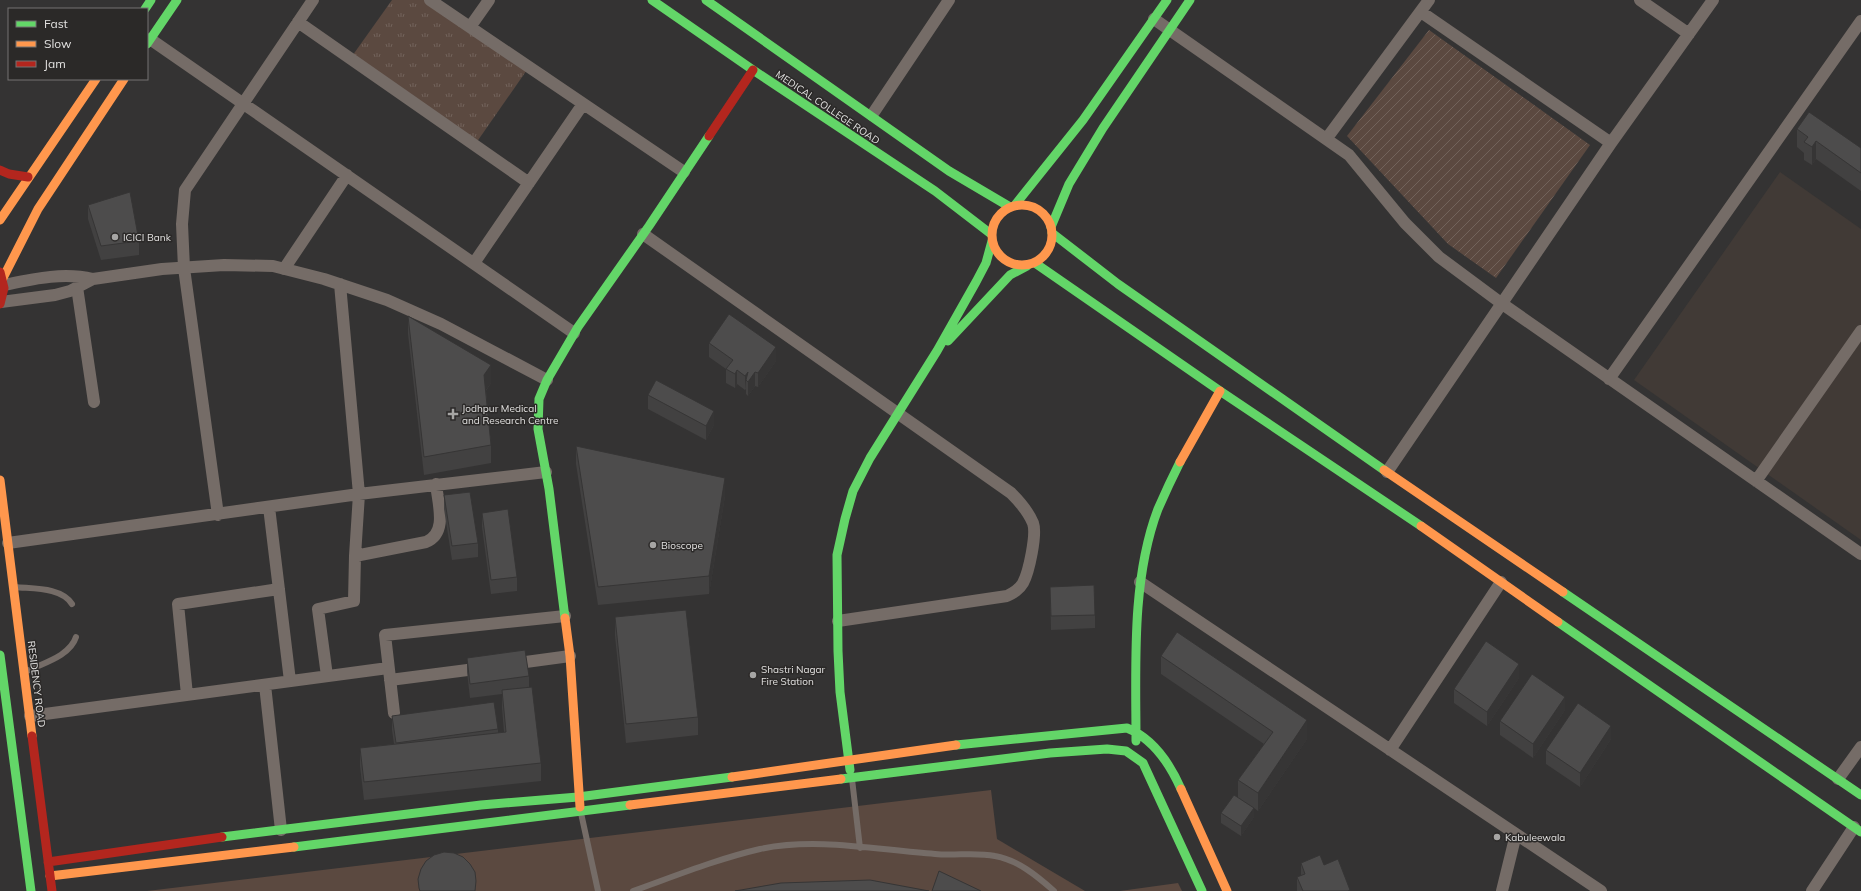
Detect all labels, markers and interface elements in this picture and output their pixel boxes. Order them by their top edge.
legend [8,8,148,80]
text: Fast [44,16,68,31]
text: Slow [44,36,72,51]
text: Jam [44,56,66,71]
street label: MEDICAL COLLEGE ROAD [773,68,882,147]
place label: ICICI Bank [123,231,172,244]
marker: ICICI Bank [110,232,120,242]
place label: Jodhpur Medical and Research Centre [462,402,558,427]
marker: Jodhpur Medical and Research Centre [447,408,459,420]
place label: Bioscope [661,539,703,552]
marker: Bioscope [648,540,658,550]
street label: RESIDENCY ROAD [25,640,48,728]
place label: Shastri Nagar Fire Station [761,663,826,688]
marker: Shastri Nagar Fire Station [748,670,758,680]
place label: Kabuleewala [1505,831,1565,844]
marker: Kabuleewala [1492,832,1502,842]

